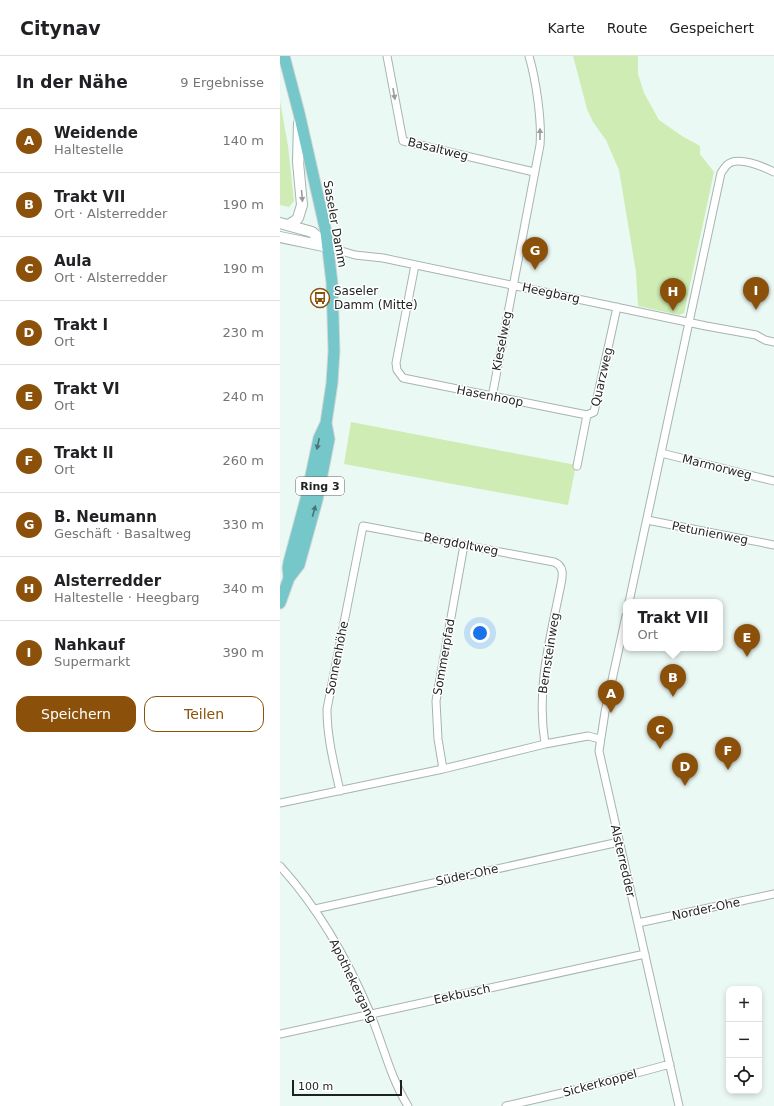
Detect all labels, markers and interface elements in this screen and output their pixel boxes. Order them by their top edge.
text: Citynav [20,17,101,39]
text: Karte [547,20,585,36]
text: Route [607,20,647,36]
text: Gespeichert [669,20,754,36]
text: In der Nähe [16,72,128,92]
text: 9 Ergebnisse [180,75,264,90]
one-way arrow [391,88,397,101]
text: Weidende [54,124,138,142]
one-way arrow [537,127,543,140]
text: A [24,133,34,148]
text: 140 m [222,133,264,148]
street label: Basaltweg [406,135,470,163]
text: Haltestelle [54,142,124,157]
street label: Saseler Damm [320,179,350,269]
text: Trakt VII [54,188,125,206]
one-way arrow [298,190,305,202]
text: B [24,197,34,212]
text: 190 m [222,197,264,212]
text: Ort · Alsterredder [54,206,167,221]
pin: G [522,237,548,270]
text: Aula [54,252,92,270]
text: C [24,261,34,276]
text: 190 m [222,261,264,276]
text: Ort · Alsterredder [54,270,167,285]
pin: I [743,277,769,310]
pin: H [660,278,686,311]
street label: Heegbarg [521,280,581,306]
place label: Saseler Damm (Mitte) [334,284,418,312]
bus stop icon: Saseler Damm (Mitte) [309,287,331,309]
street label: Kieselweg [489,310,515,372]
text: Trakt I [54,316,108,334]
text: D [24,325,34,340]
text: 230 m [222,325,264,340]
text: Ort [54,334,75,349]
street label: Quarzweg [588,346,616,408]
text: Trakt VI [54,380,120,398]
street label: Hasenhoop [456,383,524,409]
text: E [25,389,33,404]
text: 240 m [222,389,264,404]
text: Ort [54,398,75,413]
one-way arrow [314,438,320,450]
text: Trakt II [54,444,114,462]
street label: Marmorweg [681,452,753,482]
text: F [25,453,33,468]
text: 260 m [222,453,264,468]
text: Ort [54,462,75,477]
road number: Ring 3 [296,477,344,495]
one-way arrow [312,504,318,517]
text: B. Neumann [54,508,157,526]
text: G [24,517,34,532]
text: 330 m [222,517,264,532]
street label: Petunienweg [671,519,749,547]
text: Geschäft · Basaltweg [54,526,191,541]
street label: Bergdoltweg [422,530,500,558]
text: Alsterredder [54,572,161,590]
text: H [24,581,34,596]
text: 340 m [222,581,264,596]
text: Haltestelle · Heegbarg [54,590,200,605]
popup [623,599,723,651]
text: Trakt VII [637,609,709,627]
street label: Bernsteinweg [536,611,562,695]
street label: Sommerpfad [430,618,458,696]
street label: Sonnenhöhe [323,620,351,696]
your location [470,623,490,643]
pin: E [734,624,760,657]
text: Ort [637,627,658,642]
text: Nahkauf [54,636,125,654]
text: I [27,645,31,660]
text: 390 m [222,645,264,660]
text: Supermarkt [54,654,130,669]
pin: B [660,664,686,697]
pin: A [598,680,624,713]
button: Speichern [16,696,136,732]
button: Teilen [144,696,264,732]
pin: C [647,716,673,749]
pin: F [715,737,741,770]
pin: D [672,753,698,786]
street label: Alsterredder [608,823,638,899]
street label: Süder-Ohe [434,862,500,888]
street label: Norder-Ohe [671,895,741,923]
street label: Apothekergang [327,937,379,1025]
street label: Eekbusch [432,981,492,1007]
map controls [726,986,762,1094]
button: + [726,986,762,1022]
button: − [726,1022,762,1058]
button: locate [726,1058,762,1094]
street label: Sickerkoppel [561,1066,639,1100]
scale bar [292,1078,402,1097]
text: 100 m [298,1080,333,1093]

